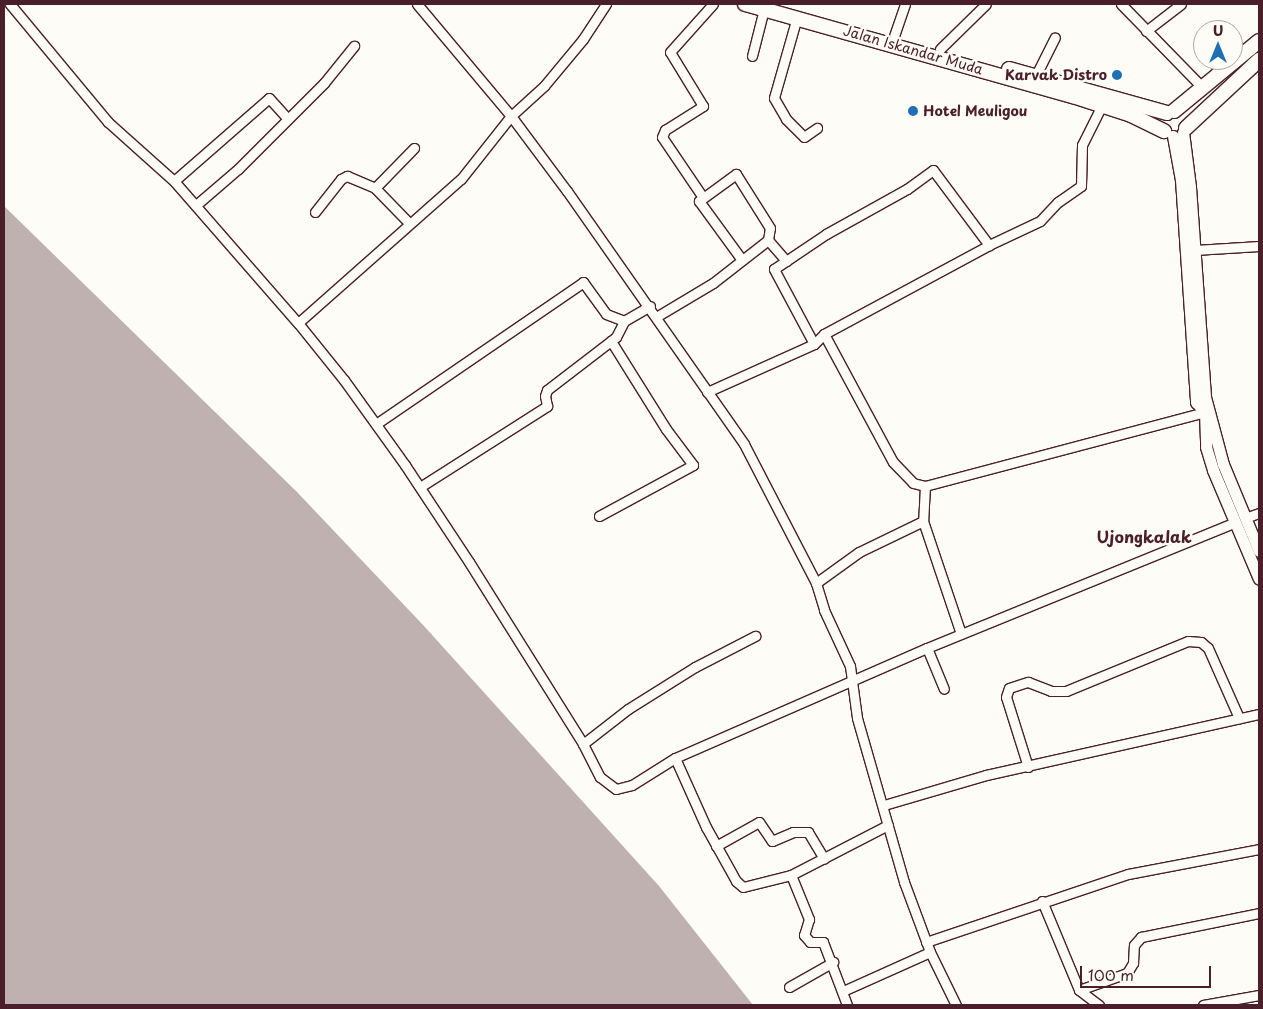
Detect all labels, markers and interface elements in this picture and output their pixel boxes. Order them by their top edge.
north arrow [1193,20,1243,70]
text: U [1213,20,1223,41]
street label: Jalan Iskandar Muda [841,22,985,78]
place label: Karvak Distro [1005,67,1107,83]
marker: Karvak Distro [1111,69,1123,81]
place label: Hotel Meuligou [923,103,1028,119]
marker: Hotel Meuligou [907,105,919,117]
district label: Ujongkalak [1096,526,1192,546]
scale bar [1083,956,1214,988]
text: 100 m [1088,963,1134,986]

